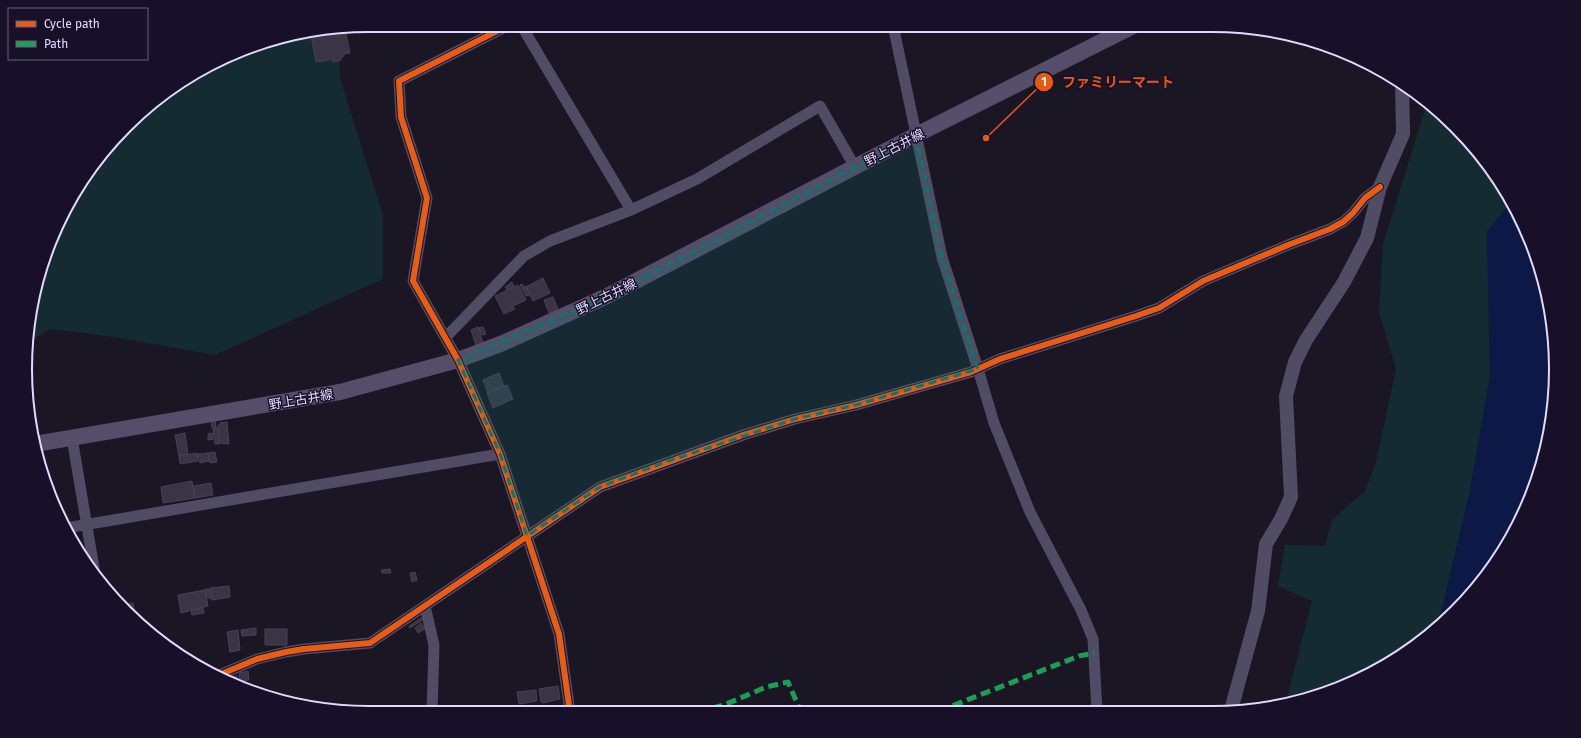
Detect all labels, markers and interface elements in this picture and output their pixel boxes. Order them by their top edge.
legend [8,8,148,60]
text: Cycle path [44,17,100,31]
text: Path [44,37,68,51]
callout: ファミリーマート [1034,69,1182,95]
text: ファミリーマート [1062,74,1174,91]
text: 1 [1041,75,1047,89]
street label: 野上古井線 [862,126,927,169]
street label: 野上古井線 [574,275,639,317]
street label: 野上古井線 [268,386,334,413]

